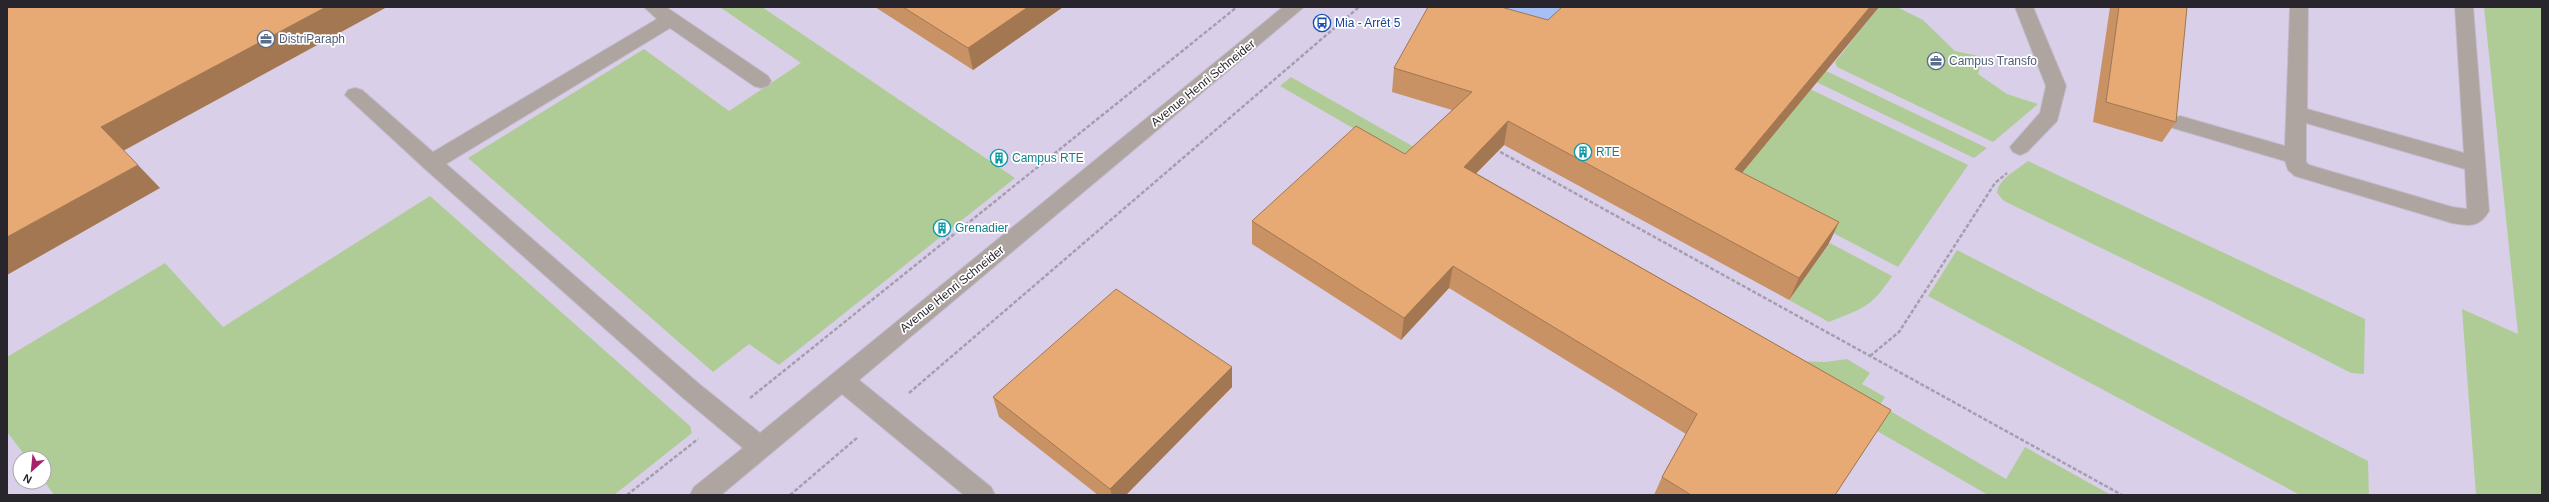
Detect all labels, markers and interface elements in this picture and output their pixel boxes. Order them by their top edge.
bus stop icon: Mia - Arrêt 5 [1312,13,1332,33]
place label: Mia - Arrêt 5 [1335,16,1401,30]
office icon: DistriParaph [256,29,276,49]
place label: DistriParaph [279,32,345,46]
street label: Avenue Henri Schneider [1148,37,1258,129]
office icon: Campus Transfo [1926,51,1946,71]
place label: Campus Transfo [1949,54,2037,68]
building icon: RTE [1573,142,1593,162]
place label: RTE [1596,145,1620,159]
building icon: Campus RTE [989,148,1009,168]
place label: Campus RTE [1012,151,1084,165]
building icon: Grenadier [932,218,952,238]
place label: Grenadier [955,221,1008,235]
street label: Avenue Henri Schneider [897,243,1007,335]
north arrow [12,450,52,490]
text: N [21,472,34,486]

